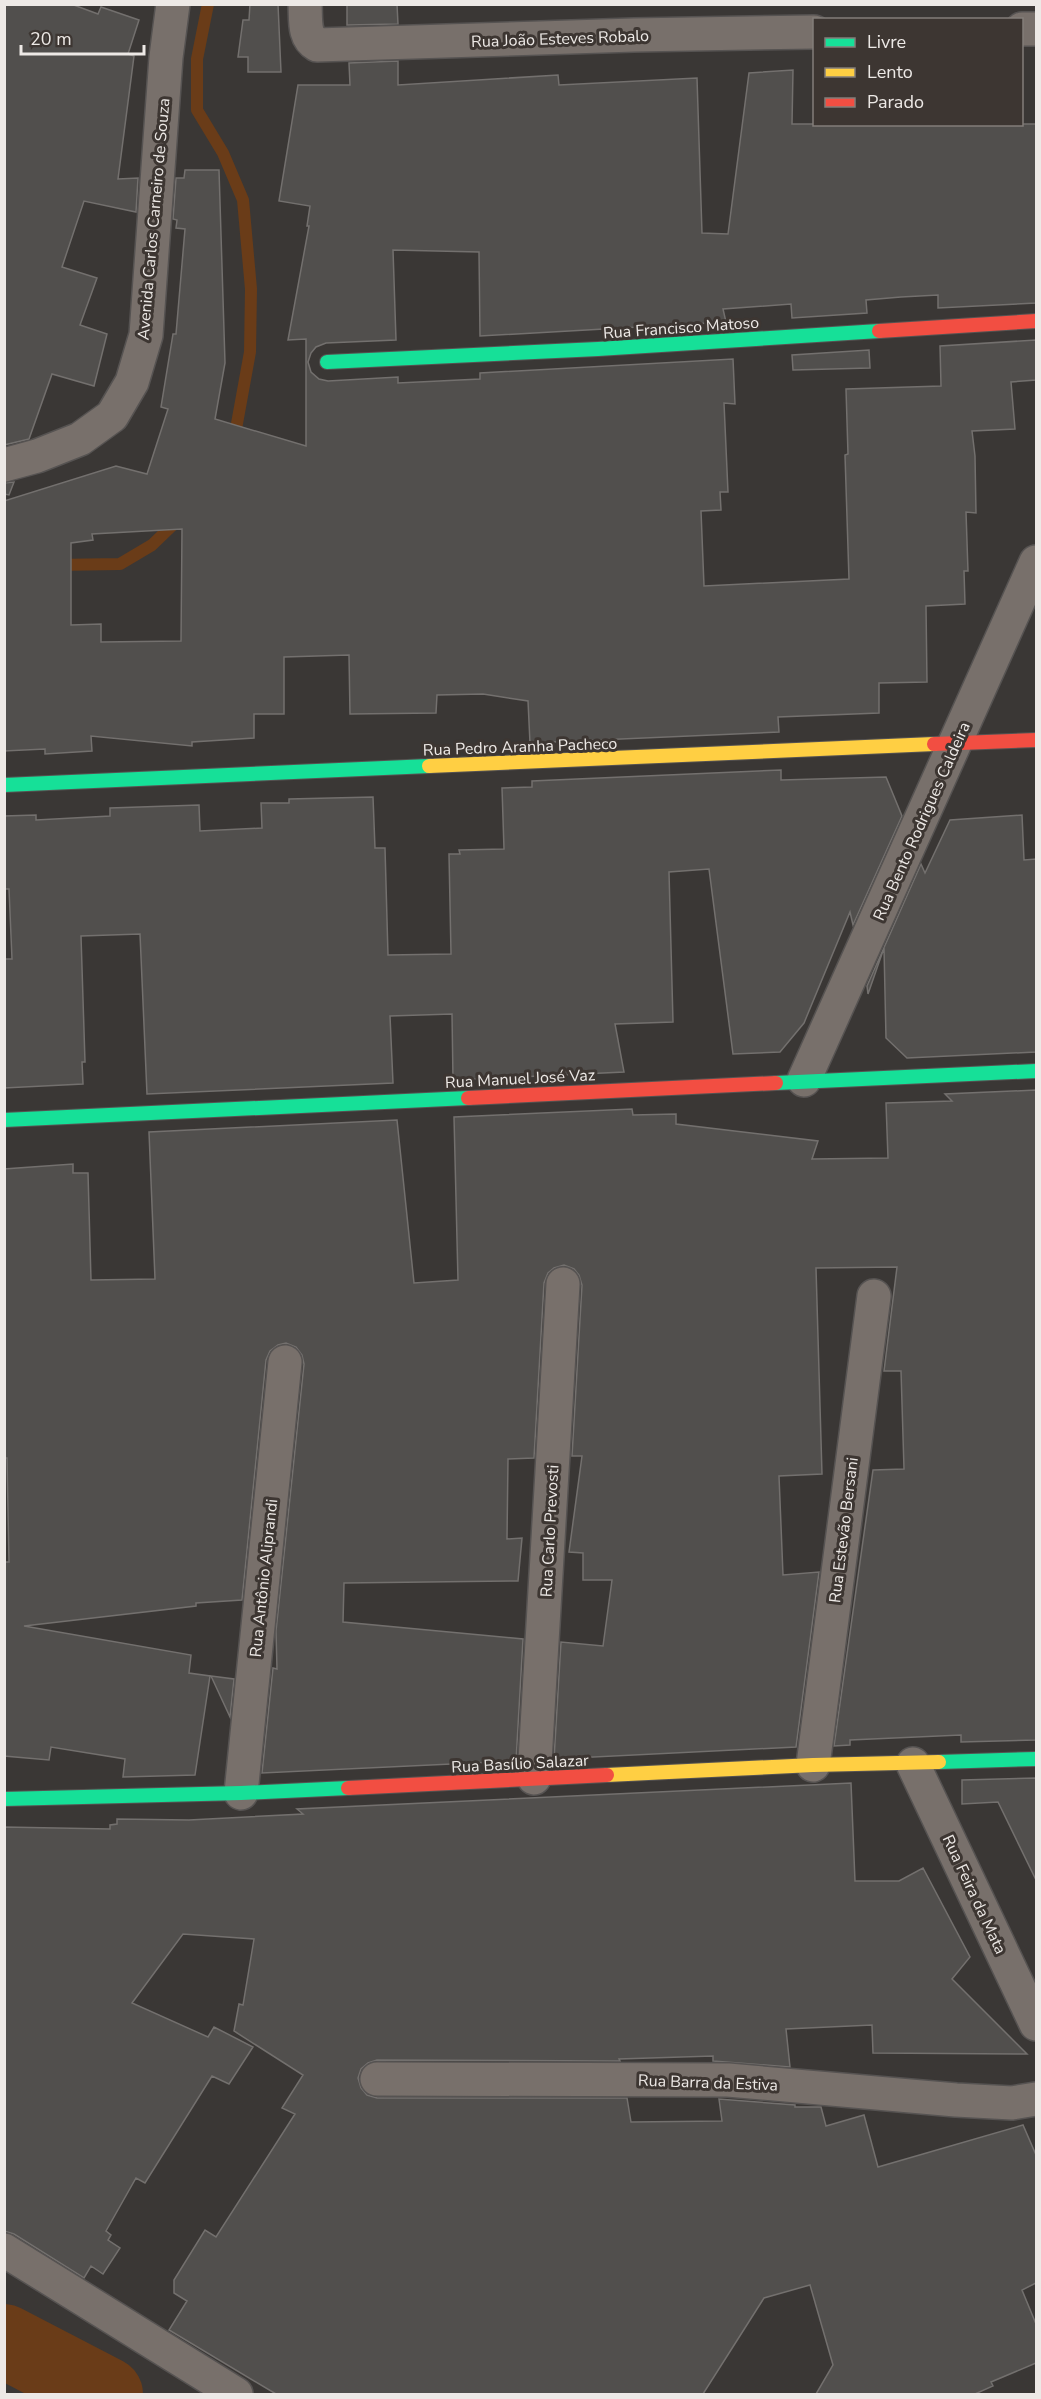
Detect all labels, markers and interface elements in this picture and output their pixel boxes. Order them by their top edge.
scale bar [21,18,144,56]
legend [813,18,1023,126]
street label: Rua João Esteves Robalo [471,25,649,53]
text: 20 m [30,27,72,51]
text: Livre [867,30,906,54]
text: Lento [867,60,913,84]
text: Parado [867,90,924,114]
street label: Avenida Carlos Carneiro de Souza [132,97,176,341]
street label: Rua Francisco Matoso [602,312,760,344]
street label: Rua Bento Rodrigues Caldeira [868,719,976,924]
street label: Rua Pedro Aranha Pacheco [422,733,618,761]
street label: Rua Manuel José Vaz [444,1064,596,1094]
street label: Rua Estevão Bersani [824,1456,864,1604]
street label: Rua Carlo Prevosti [536,1464,564,1598]
street label: Rua Antônio Aliprandi [245,1498,283,1658]
street label: Rua Basílio Salazar [451,1749,590,1779]
street label: Rua Feira da Mata [937,1831,1011,1958]
street label: Rua Barra da Estiva [638,2070,778,2096]

